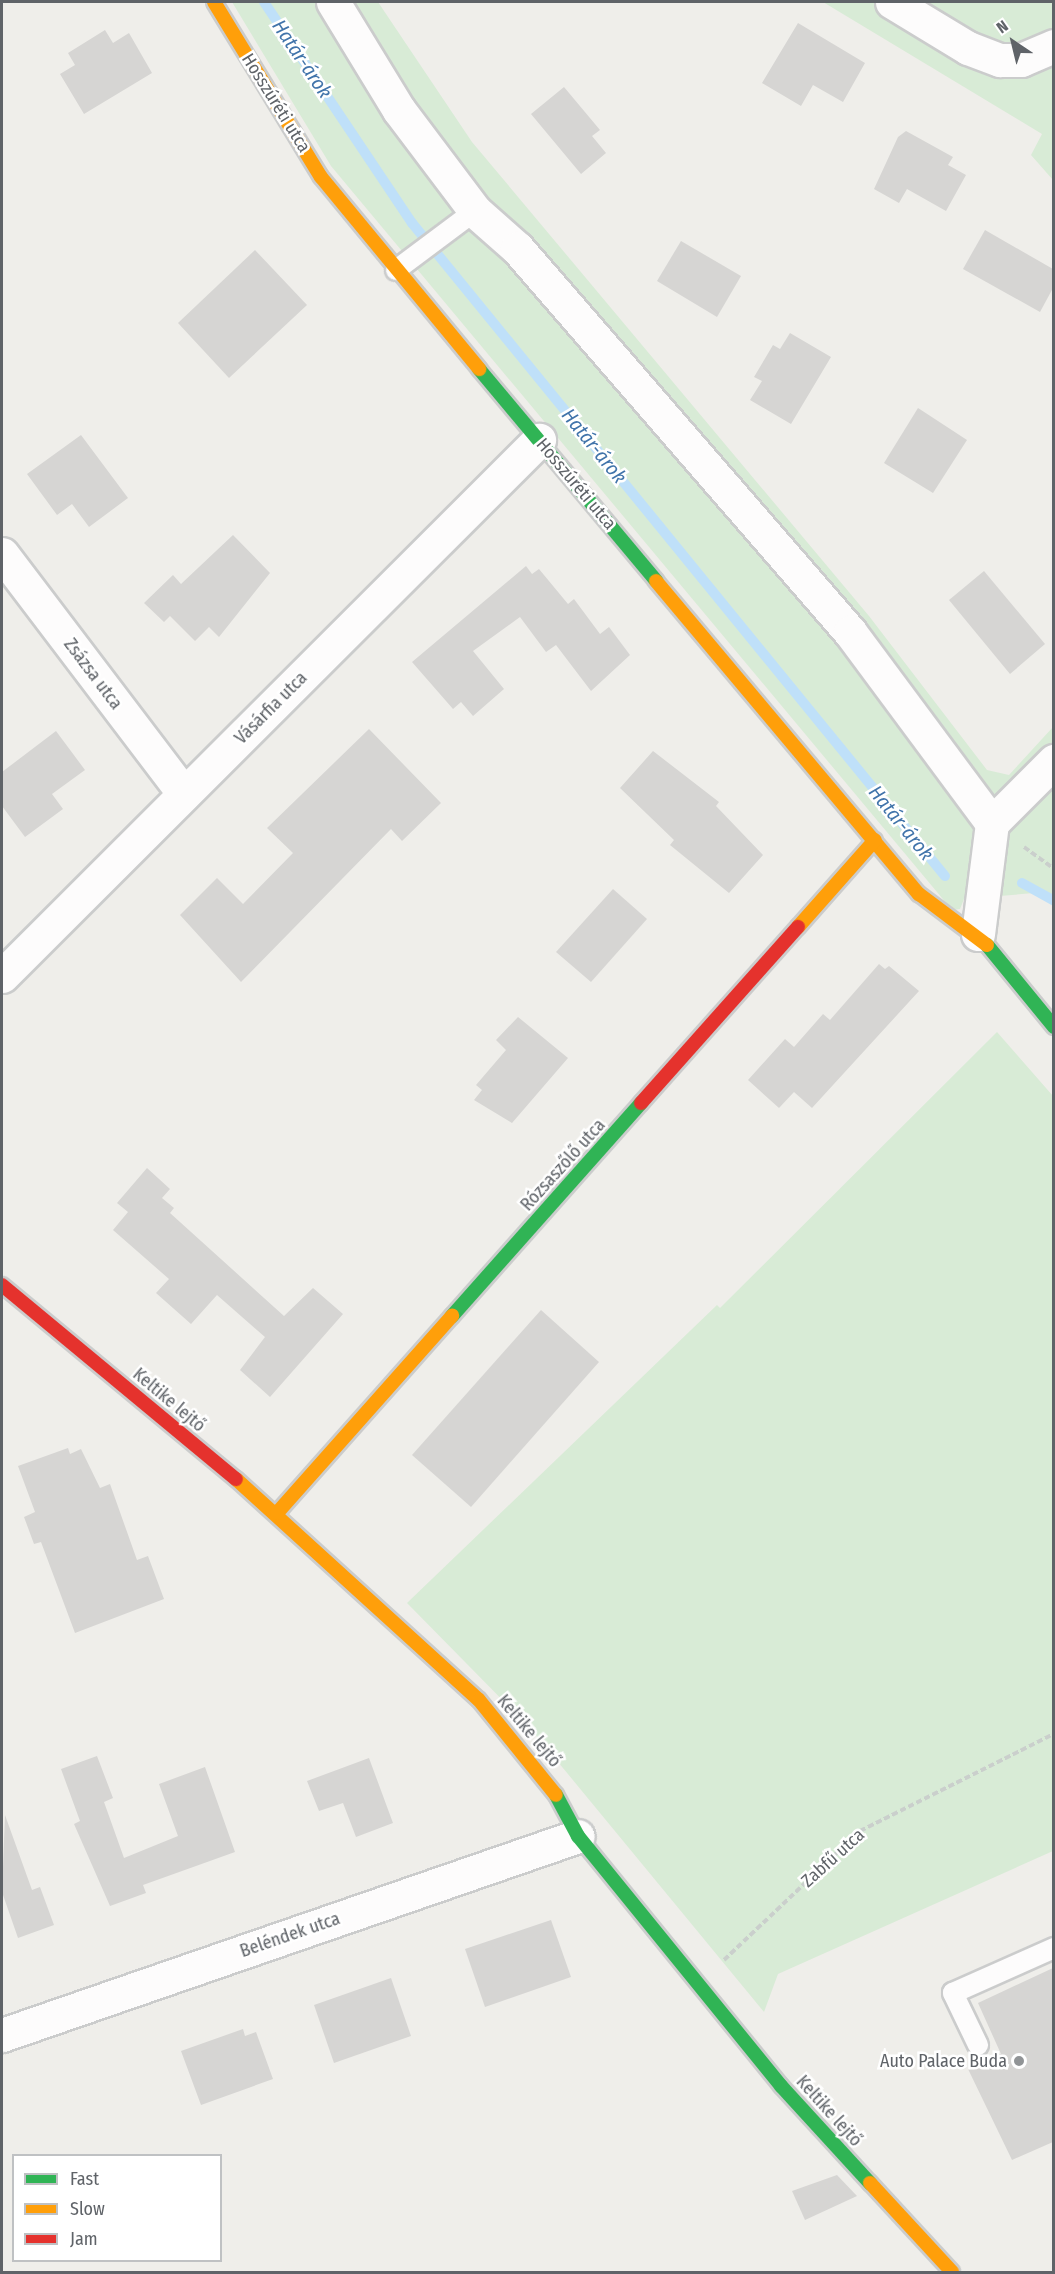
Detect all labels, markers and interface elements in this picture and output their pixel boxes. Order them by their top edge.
north arrow [983,12,1043,72]
water label: Határ-árok [267,15,337,103]
text: N [993,16,1012,37]
street label: Hosszúréti utca [237,50,315,156]
water label: Határ-árok [556,404,632,488]
street label: Hosszúréti utca [532,434,620,534]
street label: Zsázsa utca [59,634,127,714]
street label: Vásárfia utca [230,667,312,749]
water label: Határ-árok [863,781,939,865]
street label: Rózsaszőlő utca [516,1115,610,1215]
street label: Keltike lejtő [128,1363,210,1437]
street label: Keltike lejtő [492,1690,566,1772]
street label: Zabfű utca [797,1824,869,1892]
street label: Beléndek utca [237,1908,343,1962]
place label: Auto Palace Buda [880,2050,1007,2072]
marker: Auto Palace Buda [1012,2054,1026,2068]
street label: Keltike lejtő [792,2071,866,2151]
legend [12,2154,222,2262]
text: Fast [70,2168,99,2190]
text: Slow [70,2198,105,2220]
text: Jam [70,2228,98,2250]

